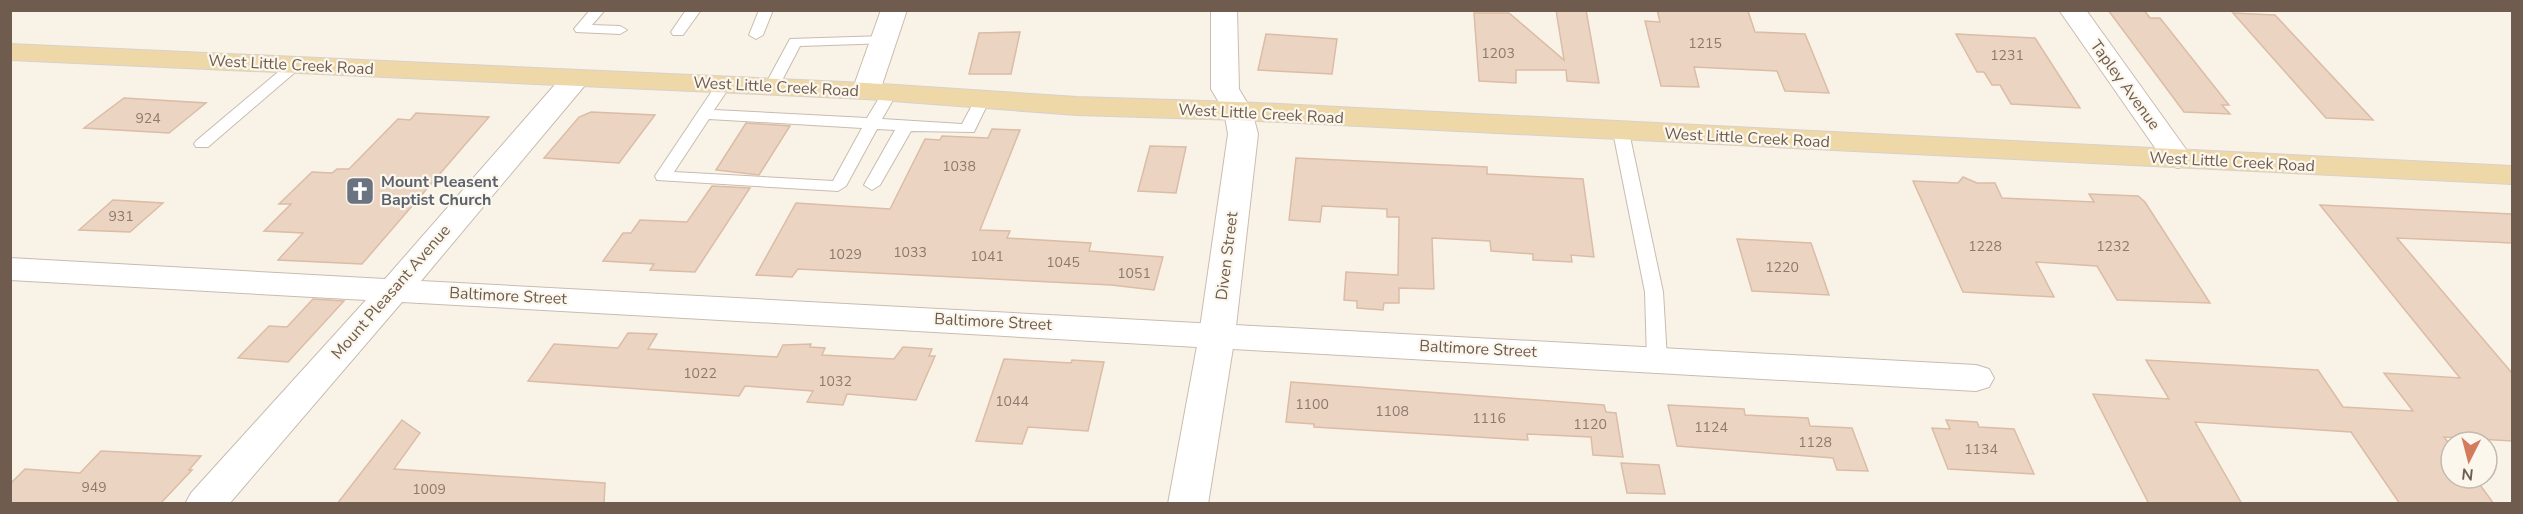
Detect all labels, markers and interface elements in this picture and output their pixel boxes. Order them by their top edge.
house number: 1215 [1688,34,1722,53]
street label: Tapley Avenue [2085,36,2165,134]
house number: 1203 [1481,44,1515,63]
house number: 1231 [1990,46,2024,65]
street label: West Little Creek Road [208,50,374,80]
street label: West Little Creek Road [693,72,859,102]
street label: West Little Creek Road [1178,99,1344,129]
house number: 924 [135,109,161,128]
street label: West Little Creek Road [1664,123,1830,153]
street label: West Little Creek Road [2149,147,2315,177]
house number: 1038 [942,157,976,176]
place label: Mount Pleasent Baptist Church [381,171,499,211]
church icon: Mount Pleasent Baptist Church [344,175,376,207]
house number: 931 [108,207,134,226]
street label: Diven Street [1211,210,1243,302]
street label: Mount Pleasant Avenue [326,220,456,364]
house number: 1228 [1968,237,2002,256]
house number: 1232 [2096,237,2130,256]
house number: 1033 [893,243,927,262]
house number: 1029 [828,245,862,264]
house number: 1041 [970,247,1004,266]
house number: 1045 [1046,253,1080,272]
house number: 1220 [1765,258,1799,277]
house number: 1051 [1117,264,1151,283]
street label: Baltimore Street [449,282,568,310]
street label: Baltimore Street [934,308,1053,336]
street label: Baltimore Street [1419,335,1538,363]
house number: 1022 [683,364,717,383]
house number: 1032 [818,372,852,391]
house number: 1044 [995,392,1029,411]
house number: 1100 [1295,395,1329,414]
house number: 1108 [1375,402,1409,421]
house number: 1116 [1472,409,1506,428]
house number: 1120 [1573,415,1607,434]
house number: 1124 [1694,418,1728,437]
north arrow [2439,430,2499,490]
house number: 1128 [1798,433,1832,452]
house number: 1134 [1964,440,1998,459]
text: N [2460,462,2475,485]
house number: 949 [81,478,107,497]
house number: 1009 [412,480,446,499]

